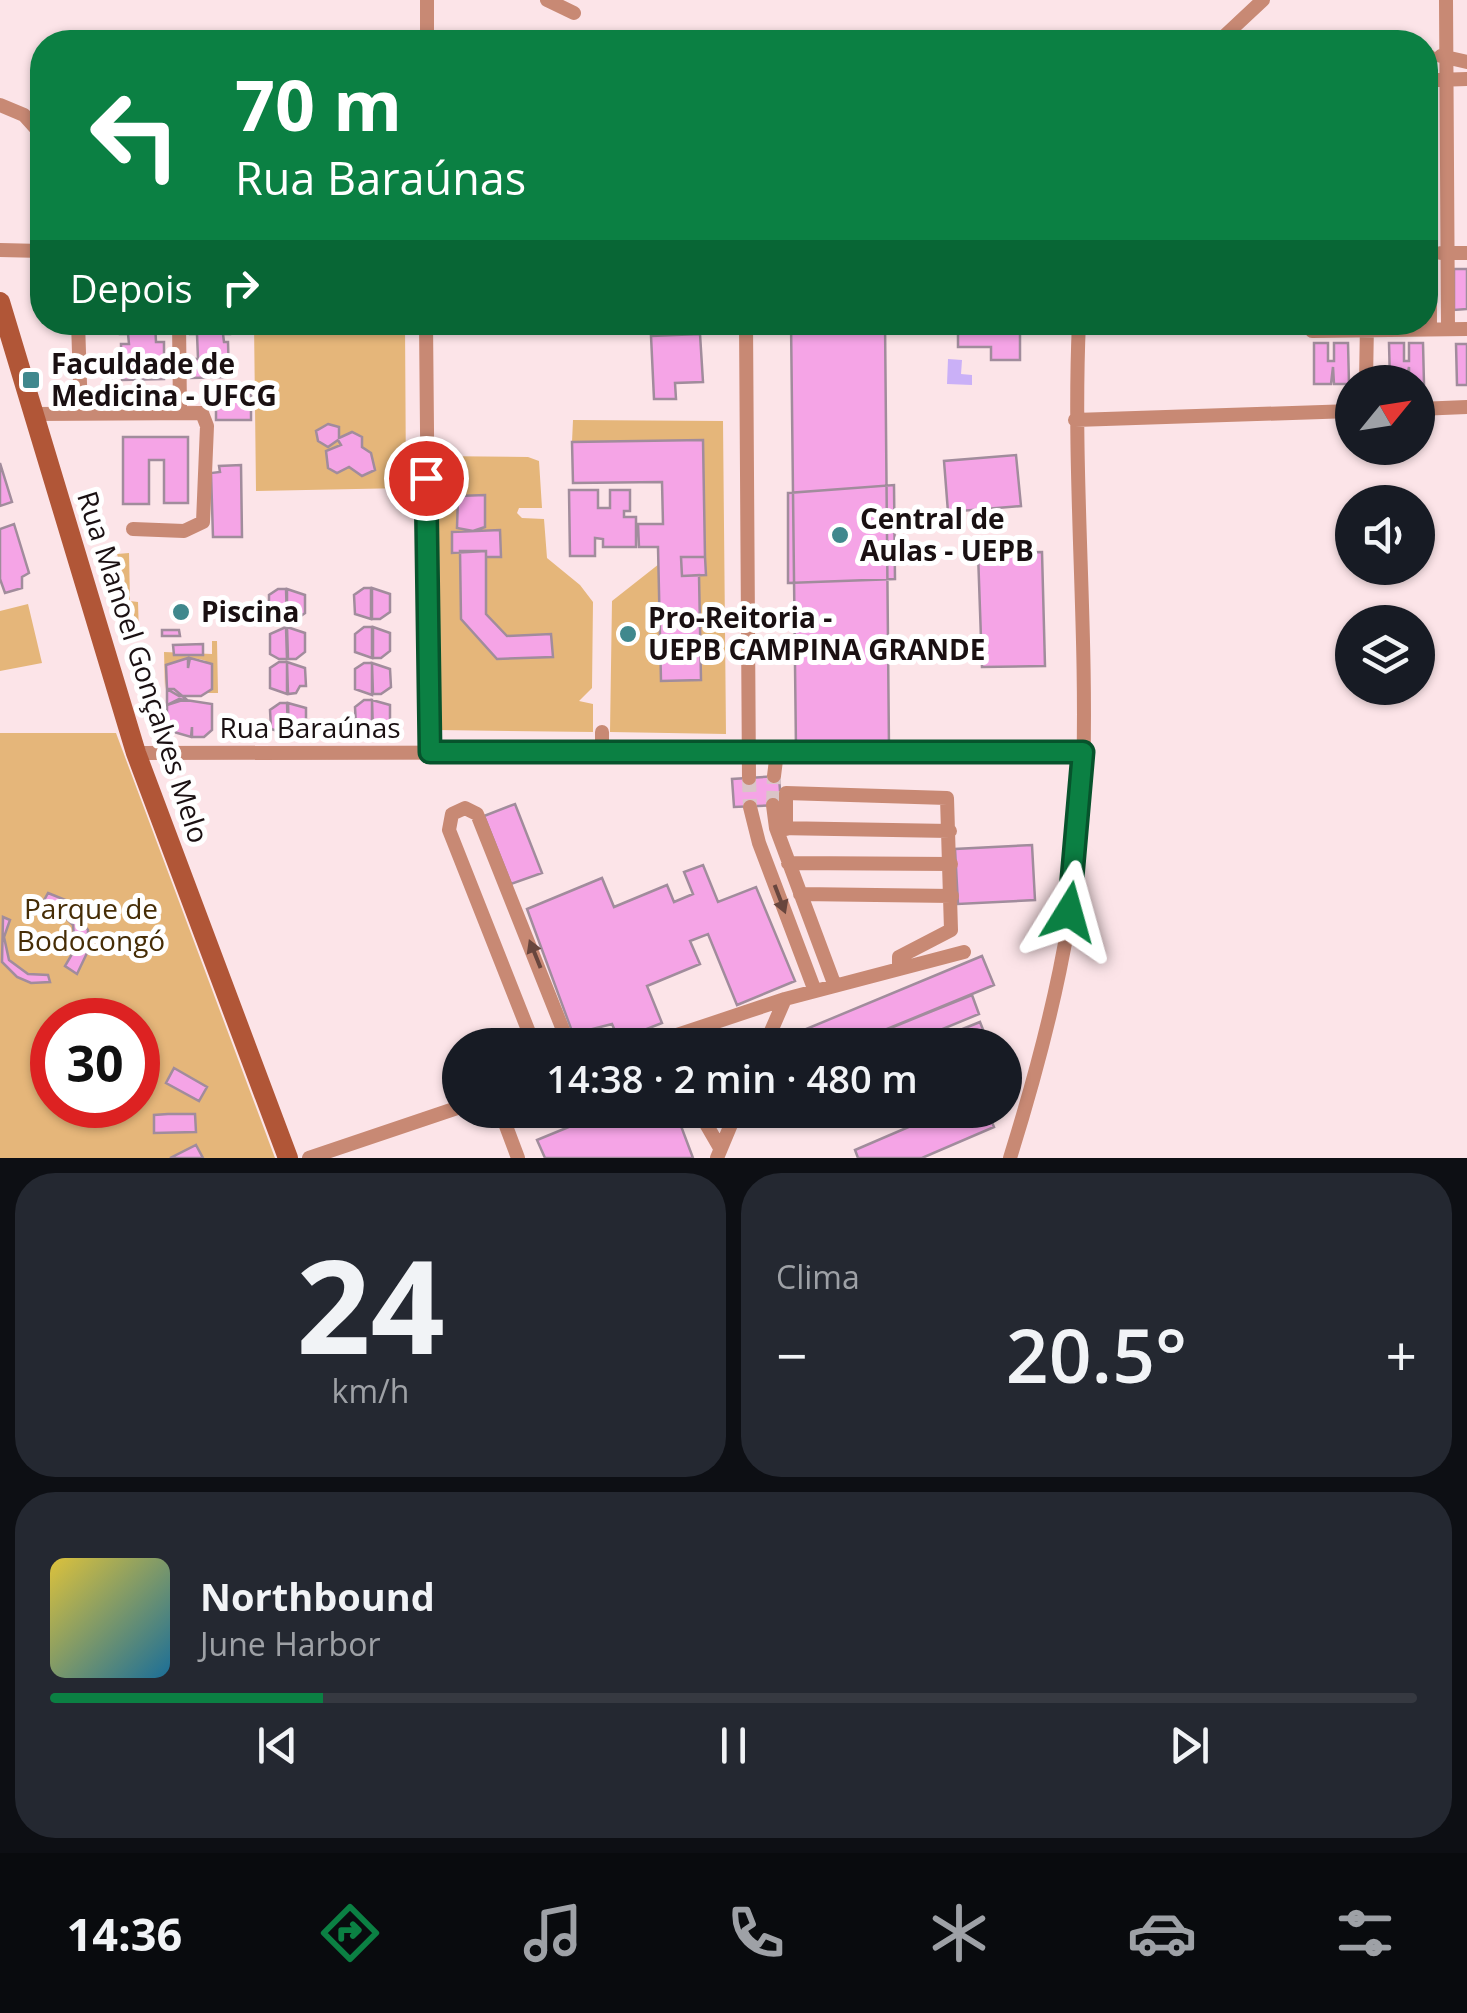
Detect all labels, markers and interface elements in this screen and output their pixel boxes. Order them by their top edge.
text: 70 m [235,56,402,152]
icon: left [70,70,200,200]
text: Rua Baraúnas [235,147,526,208]
icon: right [213,260,268,315]
text: Depois [70,262,193,314]
place label: Faculdade de Medicina - UFCG [51,344,277,414]
north arrow [1335,365,1435,465]
map controls [1335,365,1435,705]
marker: Faculdade de Medicina - UFCG [20,369,42,391]
pin [384,436,469,521]
icon: arrive [399,451,454,506]
button: sound [1335,485,1435,585]
street label: Rua Manoel Gonçalves Melo [69,486,219,847]
place label: Central de Aulas - UEPB [860,499,1034,569]
marker: Central de Aulas - UEPB [829,524,851,546]
place label: Piscina [201,592,299,630]
place label: Pro-Reitoria - UEPB CAMPINA GRANDE [648,598,986,668]
marker: Piscina [170,601,192,623]
button: layers [1335,605,1435,705]
marker: Pro-Reitoria - UEPB CAMPINA GRANDE [617,623,639,645]
street label: Rua Baraúnas [219,708,401,746]
position arrow [1017,860,1121,964]
one-way arrow [773,885,788,915]
park label: Parque de Bodocongó [17,889,165,959]
one-way arrow [526,939,542,969]
speed limit sign: 30 [30,998,160,1128]
text: 14:38 · 2 min · 480 m [546,1052,918,1104]
text: 24 [296,1215,445,1392]
text: Clima [776,1255,860,1298]
text: 20.5° [1006,1303,1187,1405]
text: − [776,1317,807,1392]
text: + [1386,1317,1417,1392]
text: km/h [332,1369,409,1412]
text: Northbound [200,1570,435,1622]
text: June Harbor [200,1622,380,1665]
icon: previous [250,1718,305,1773]
icon: pause [706,1718,761,1773]
icon: next [1162,1718,1217,1773]
icon: directions [315,1898,385,1968]
icon: music [518,1898,588,1968]
icon: phone [721,1898,791,1968]
icon: climate [924,1898,994,1968]
icon: car [1127,1898,1197,1968]
icon: filters [1330,1898,1400,1968]
text: 14:36 [67,1903,182,1964]

